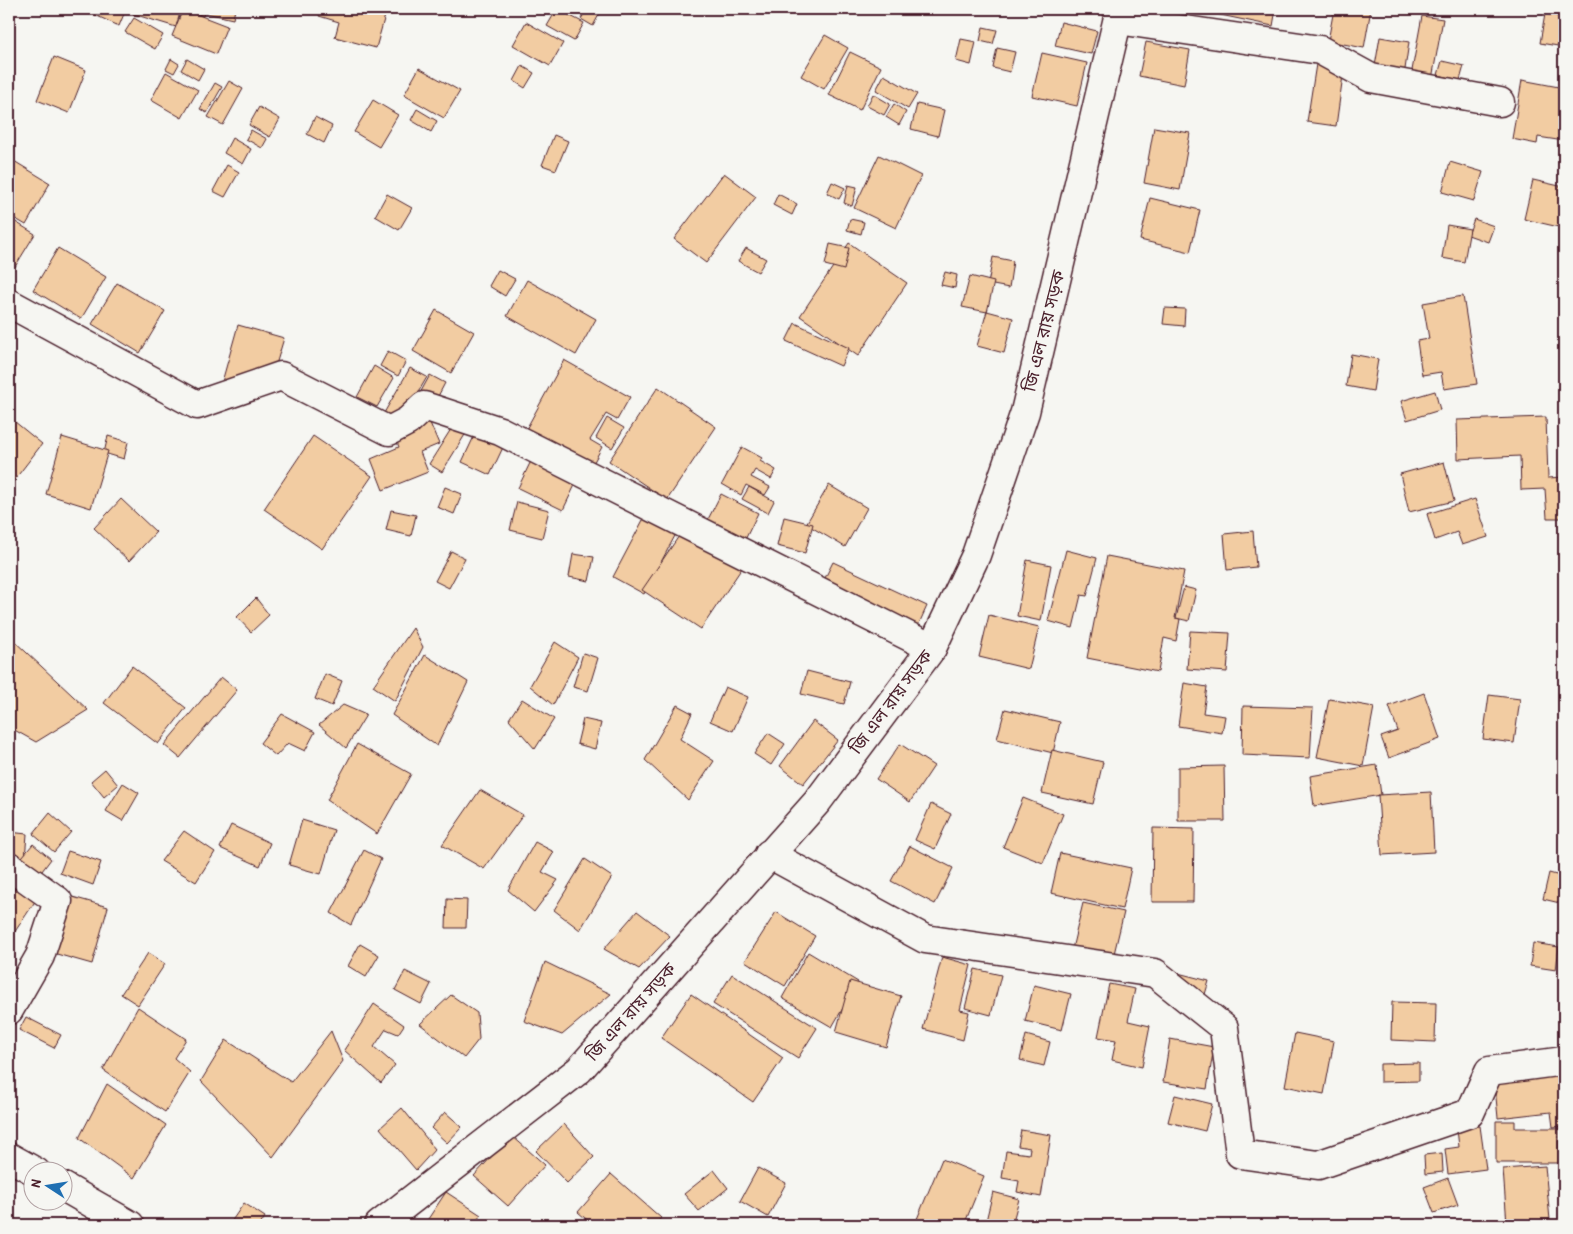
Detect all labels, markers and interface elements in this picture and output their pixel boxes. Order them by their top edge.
street label: জি এল রায় সড়ক [1016,267,1071,395]
street label: জি এল রায় সড়ক [843,644,938,760]
street label: জি এল রায় সড়ক [579,957,682,1067]
north arrow [22,1162,72,1212]
text: N [25,1177,45,1189]

